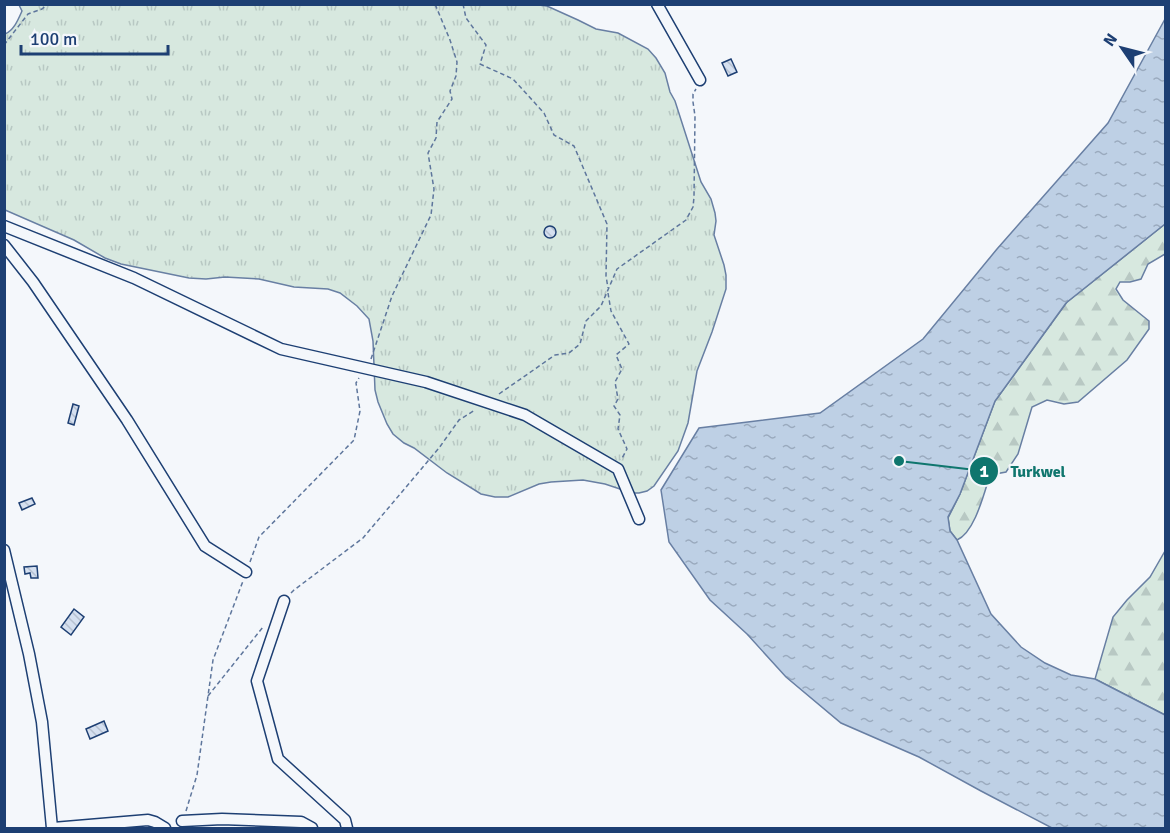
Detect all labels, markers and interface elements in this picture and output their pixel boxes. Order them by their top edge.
scale bar [21,18,168,56]
north arrow [1092,18,1152,78]
text: 100 m [30,28,77,50]
text: N [1099,30,1122,50]
callout: Turkwel [969,454,1078,488]
text: 1 [979,460,989,482]
text: Turkwel [1010,462,1066,482]

